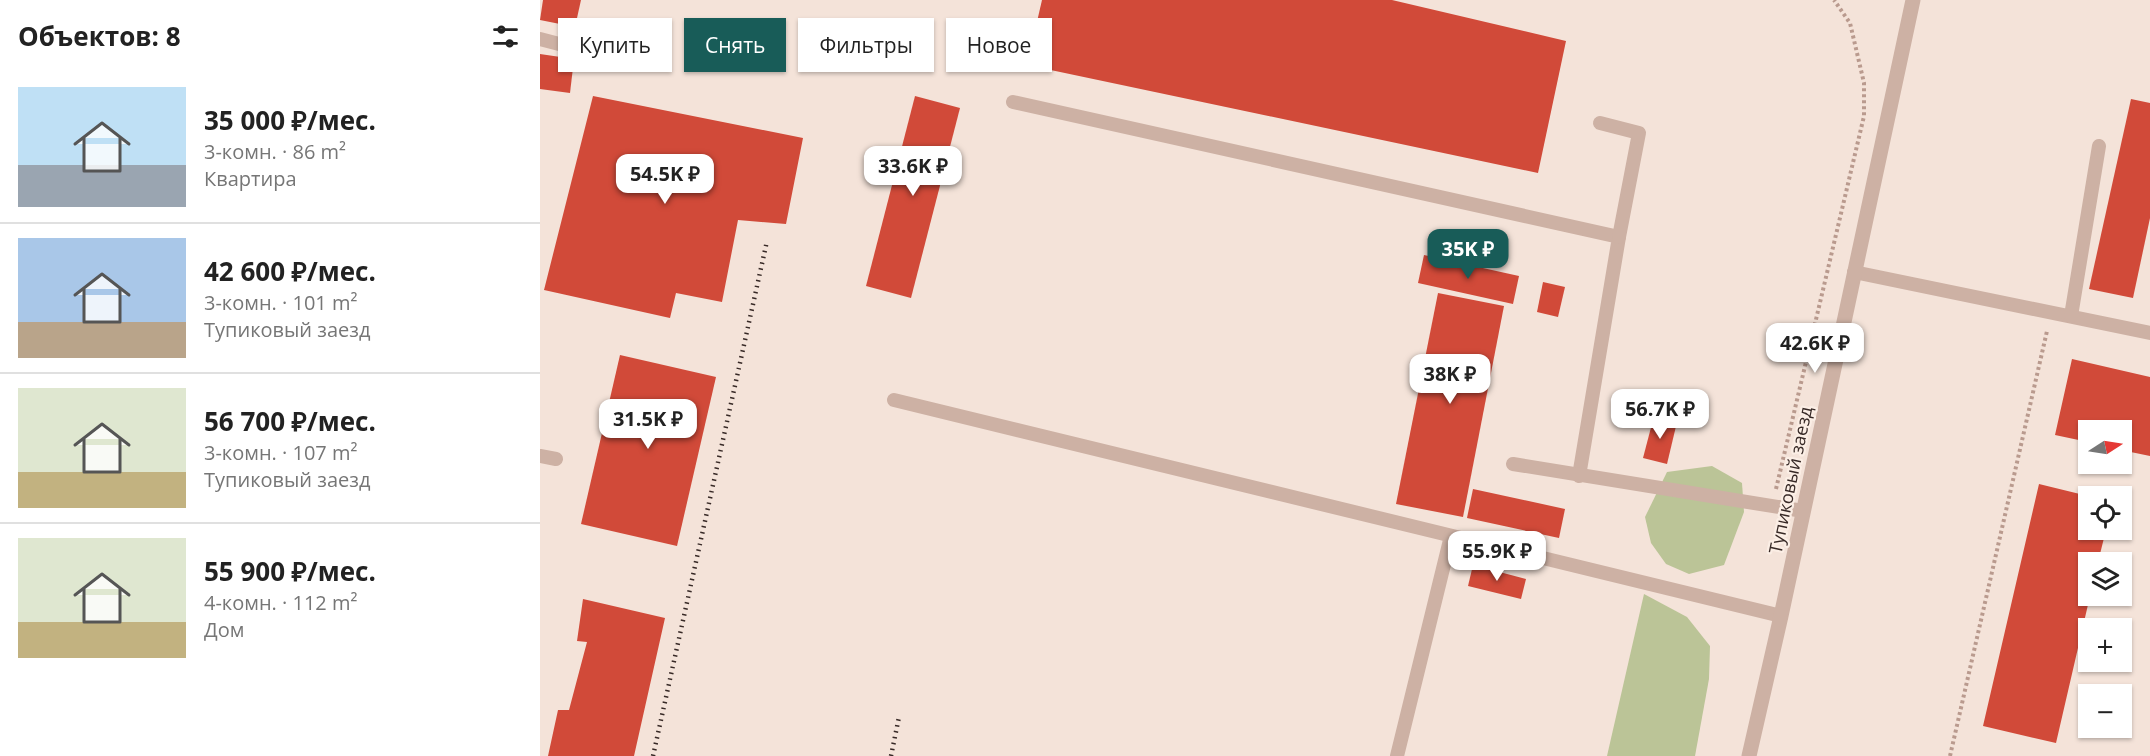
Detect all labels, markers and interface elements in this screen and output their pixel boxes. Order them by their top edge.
text: Объектов: 8 [18,18,181,54]
chip: Купить [558,18,672,72]
chip: Снять [684,18,786,72]
chip: Фильтры [798,18,934,72]
chip: Новое [946,18,1052,72]
icon: filters [489,20,522,53]
text: 35 000 ₽/мес. [204,102,376,138]
icon: home [66,111,138,183]
text: 3-комн. · 86 m² [204,138,346,165]
pin: 33.6K ₽ [858,146,968,197]
text: 33.6K ₽ [878,152,948,179]
pin: 54.5K ₽ [610,154,720,205]
text: 54.5K ₽ [630,160,700,187]
text: Квартира [204,165,297,192]
pin: 35K ₽ [1426,229,1510,280]
text: 35K ₽ [1442,235,1495,262]
text: 42 600 ₽/мес. [204,253,376,289]
icon: home [66,262,138,334]
text: 3-комн. · 101 m² [204,289,357,316]
text: Тупиковый заезд [204,316,370,343]
pin: 42.6K ₽ [1760,323,1870,374]
text: 42.6K ₽ [1780,329,1850,356]
pin: 38K ₽ [1408,354,1492,405]
text: 38K ₽ [1424,360,1477,387]
pin: 56.7K ₽ [1605,389,1715,440]
text: 56.7K ₽ [1625,395,1695,422]
pin: 31.5K ₽ [593,399,703,450]
text: 56 700 ₽/мес. [204,403,376,439]
street label: Тупиковый заезд [1763,404,1817,556]
text: 31.5K ₽ [613,405,683,432]
icon: home [66,412,138,484]
north arrow [2078,420,2132,474]
map controls [2078,420,2132,738]
text: 3-комн. · 107 m² [204,439,357,466]
text: Тупиковый заезд [204,466,370,493]
button: locate [2078,486,2132,540]
pin: 55.9K ₽ [1442,531,1552,582]
text: 55.9K ₽ [1462,537,1532,564]
button: layers [2078,552,2132,606]
text: 55 900 ₽/мес. [204,553,376,589]
icon: home [66,562,138,634]
text: 4-комн. · 112 m² [204,589,357,616]
text: Дом [204,616,244,643]
button: + [2078,618,2132,672]
button: − [2078,684,2132,738]

